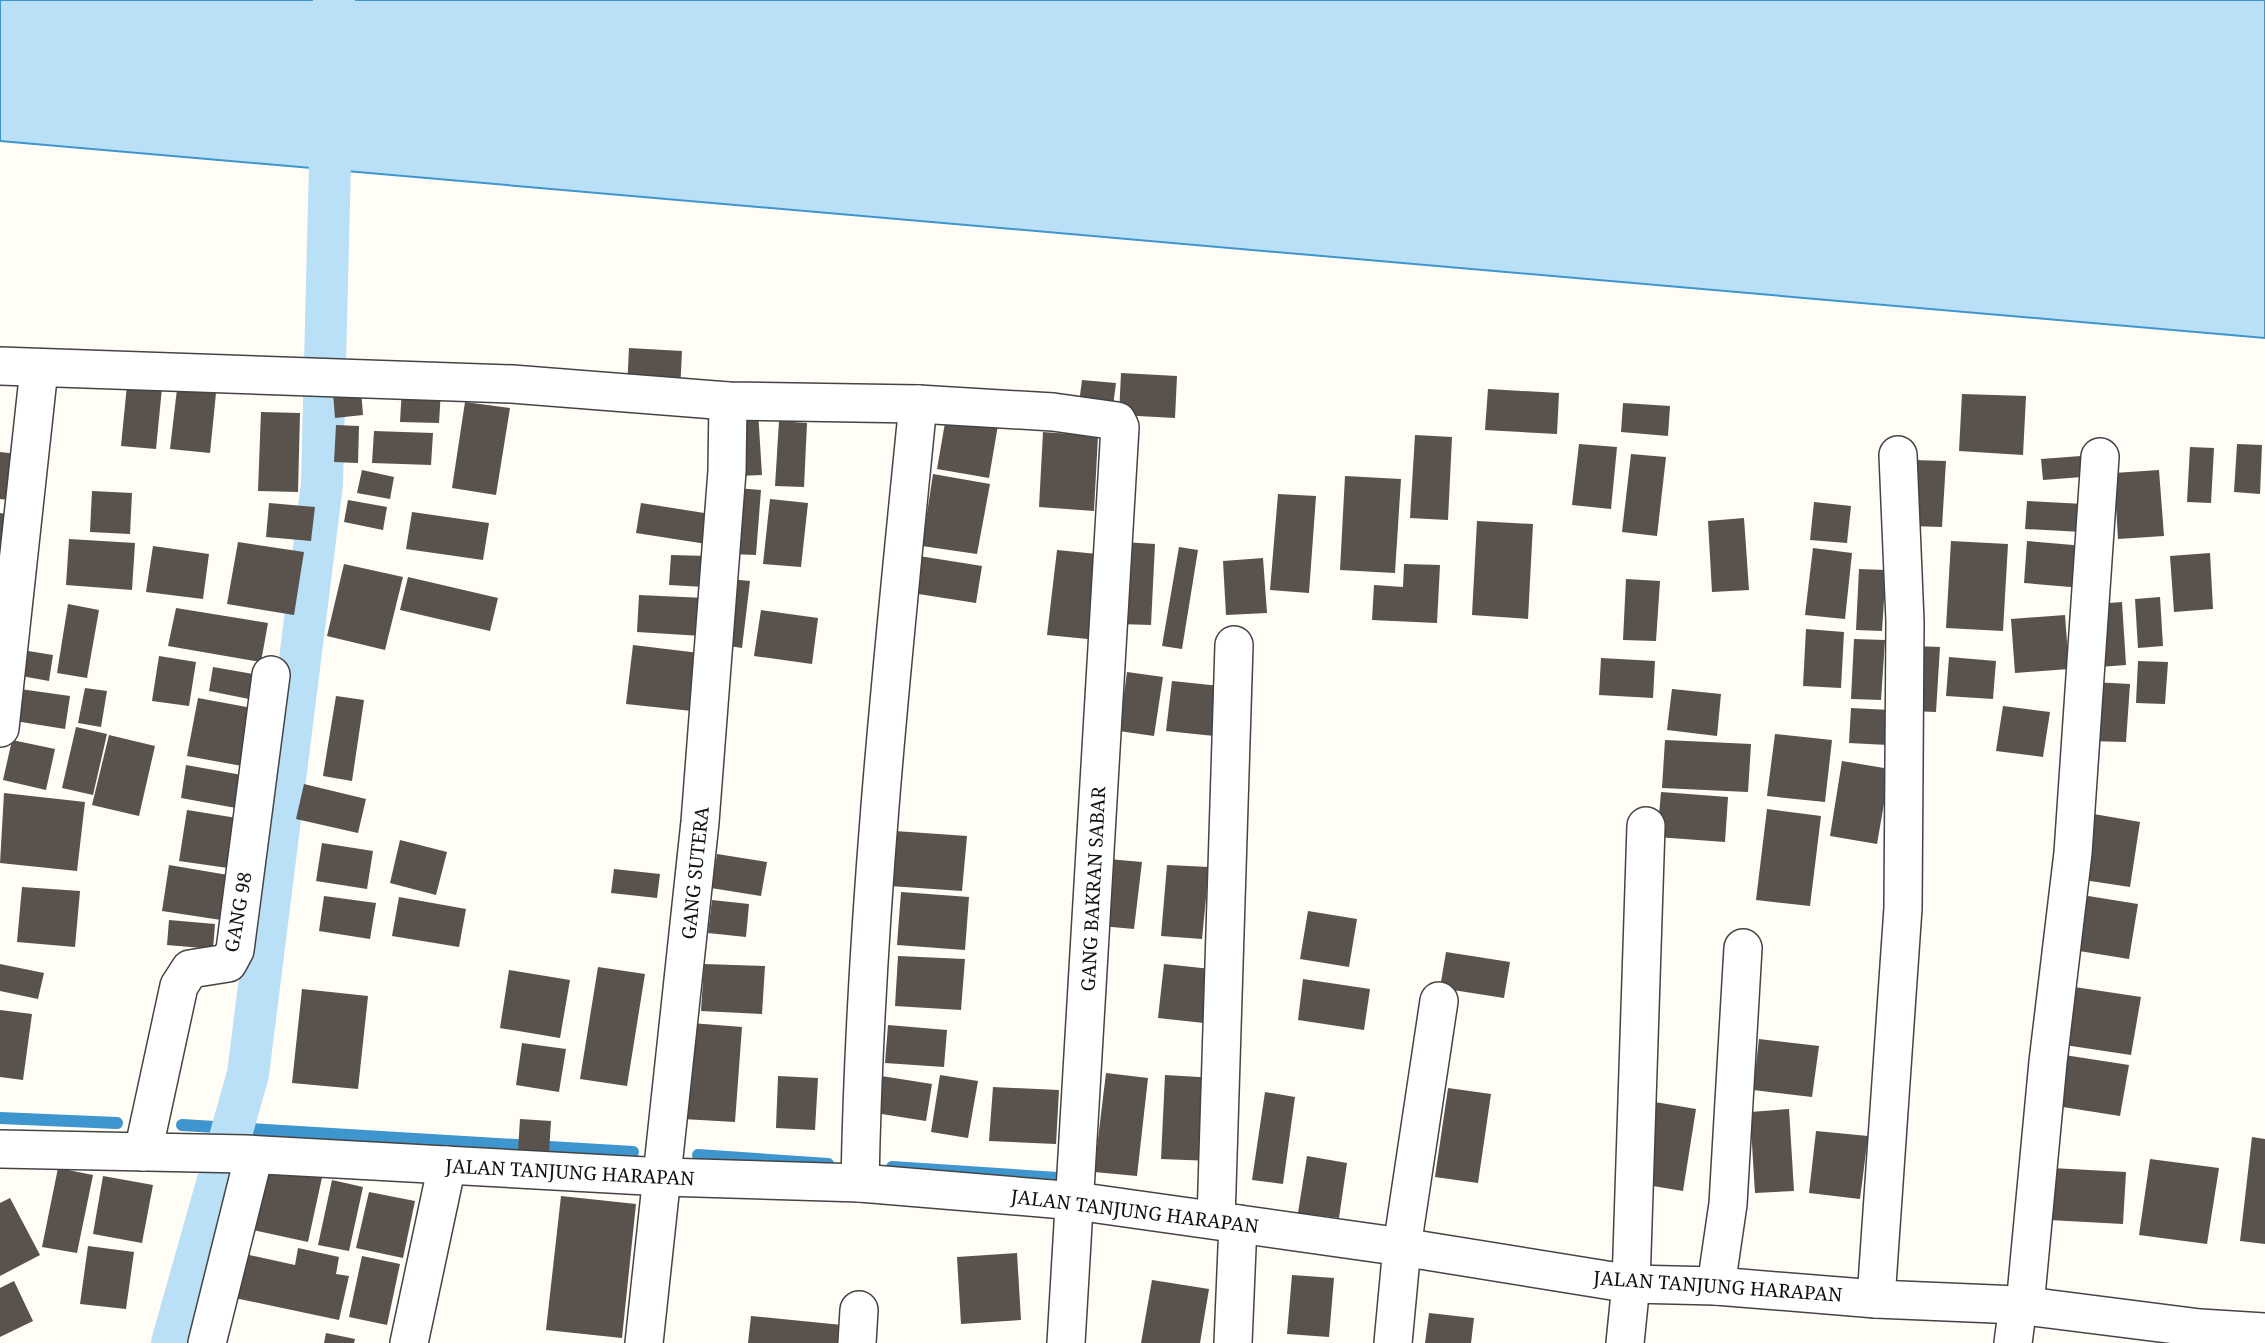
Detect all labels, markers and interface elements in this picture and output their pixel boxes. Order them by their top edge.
street label: GANG BAKRAN SABAR [1075,785,1111,992]
street label: GANG SUTERA [675,805,715,941]
street label: GANG 98 [218,870,258,954]
street label: JALAN TANJUNG HARAPAN [444,1152,695,1192]
street label: JALAN TANJUNG HARAPAN [1009,1183,1260,1239]
street label: JALAN TANJUNG HARAPAN [1592,1264,1843,1308]

